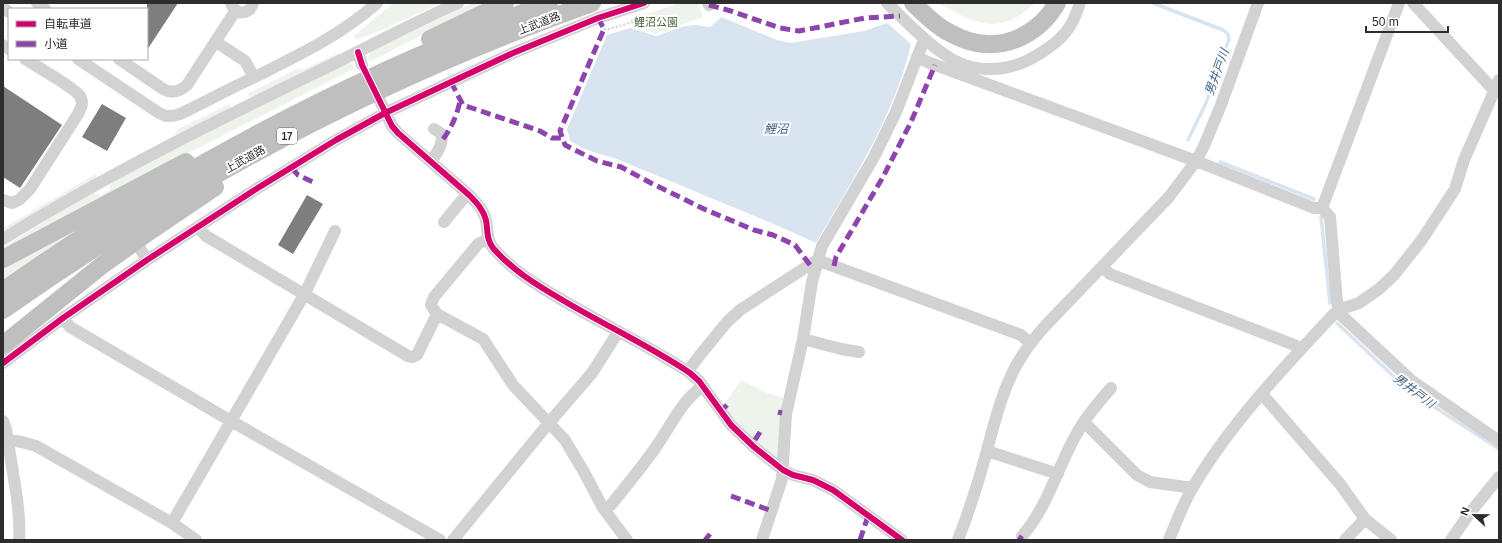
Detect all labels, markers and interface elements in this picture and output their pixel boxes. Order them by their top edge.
legend [8,8,148,60]
scale bar [1366,8,1448,34]
street label: 上武道路 [516,10,562,36]
text: 50 m [1372,15,1399,29]
park label: 鯉沼公園 [634,16,678,28]
text: 自転車道 [44,17,92,31]
text: 小道 [44,37,68,51]
water label: 男井戸川 [1202,45,1232,97]
water label: 鯉沼 [764,122,790,136]
road number: 17 [277,128,297,144]
street label: 上武道路 [223,143,267,175]
water label: 男井戸川 [1391,371,1439,412]
north arrow [1454,495,1494,535]
text: N [1458,505,1472,517]

